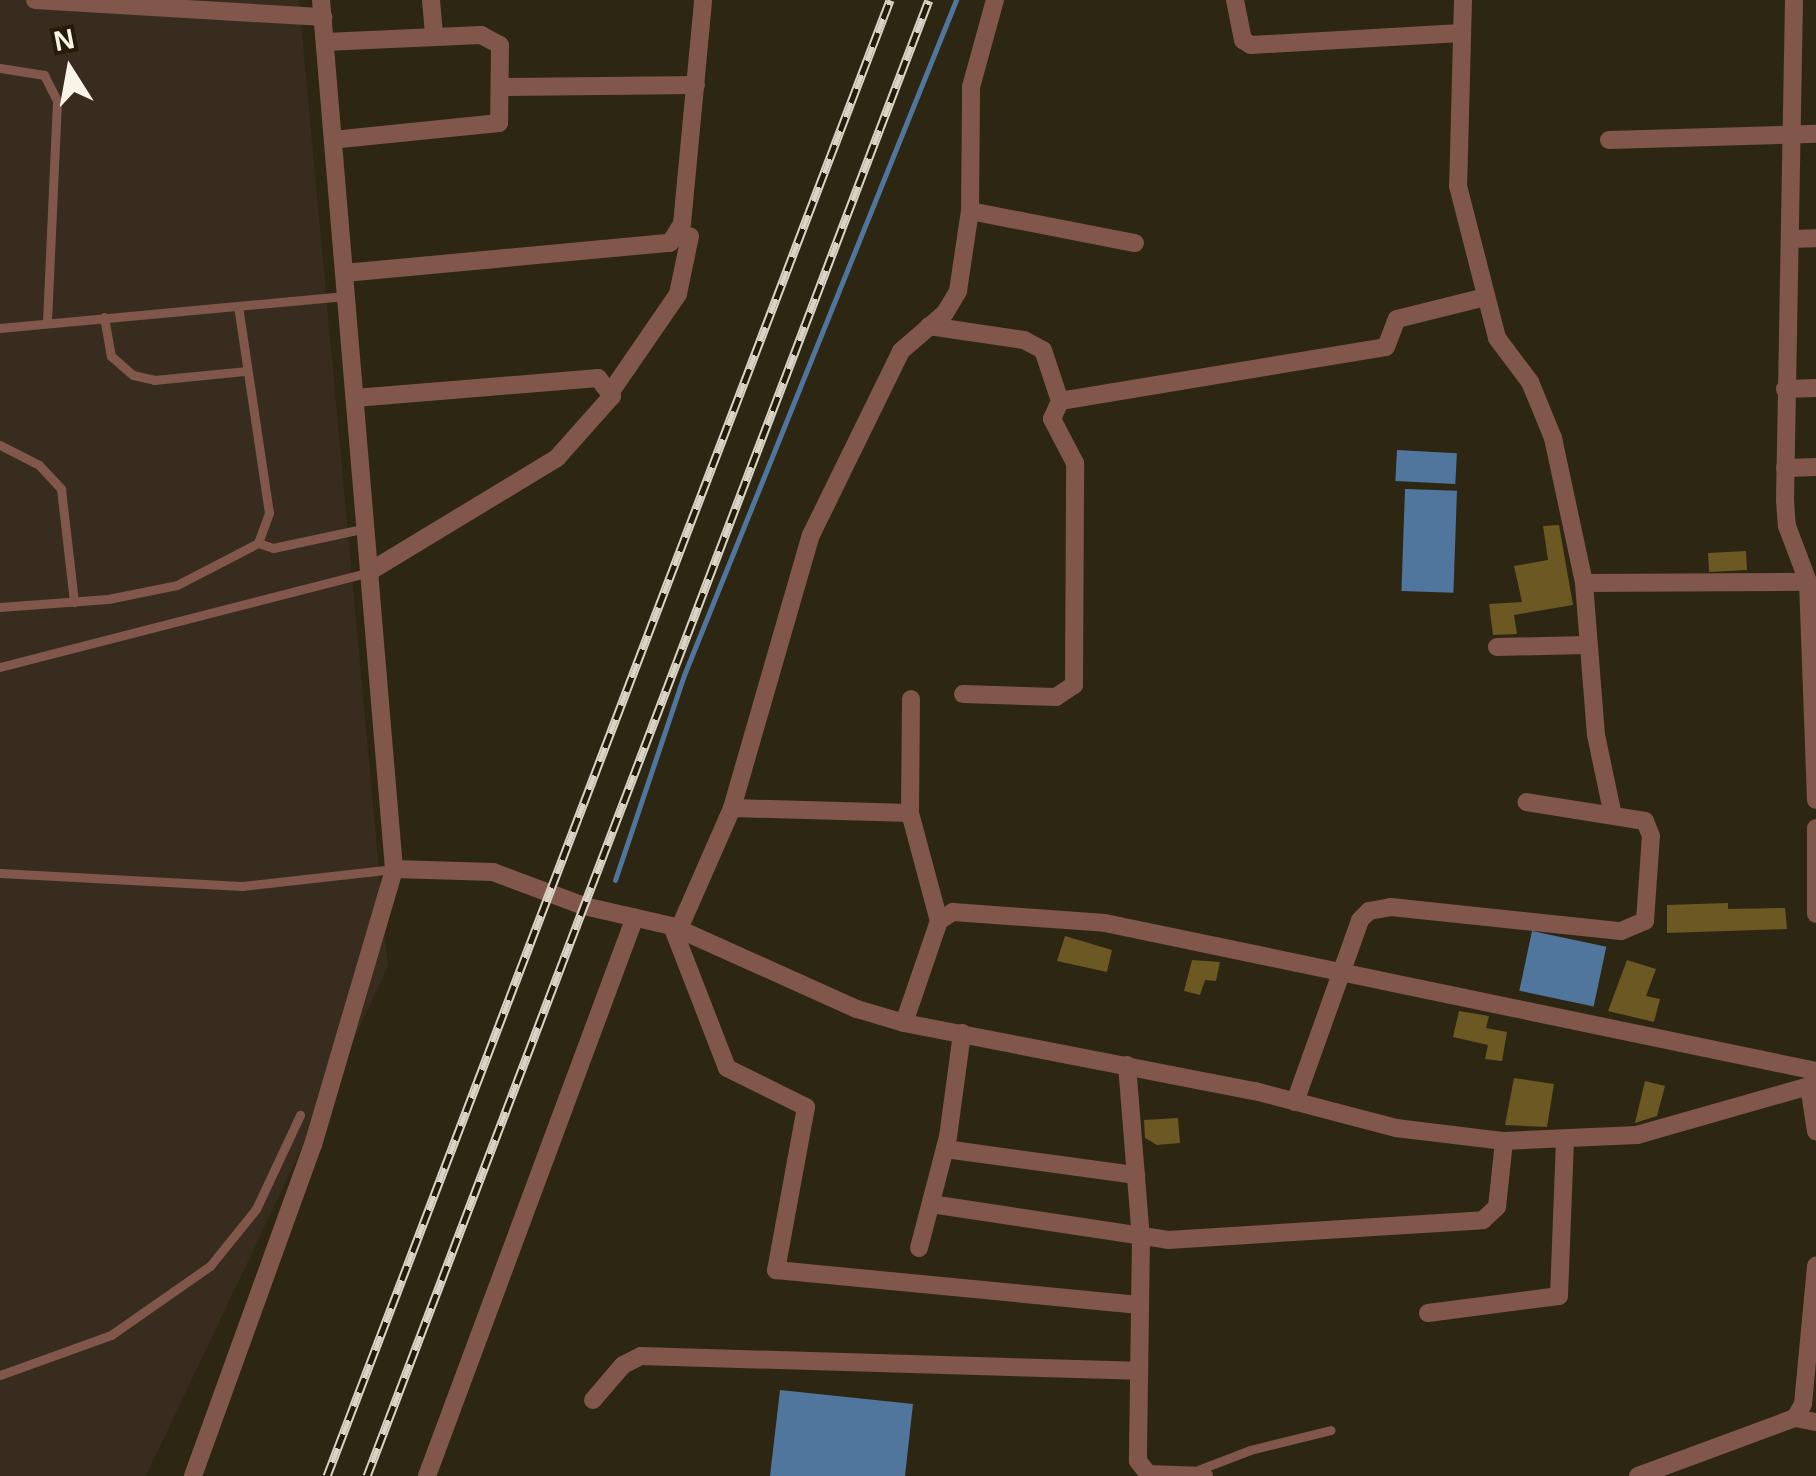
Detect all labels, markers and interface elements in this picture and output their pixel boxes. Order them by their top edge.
north arrow [20,20,120,120]
text: N [51,23,77,57]

